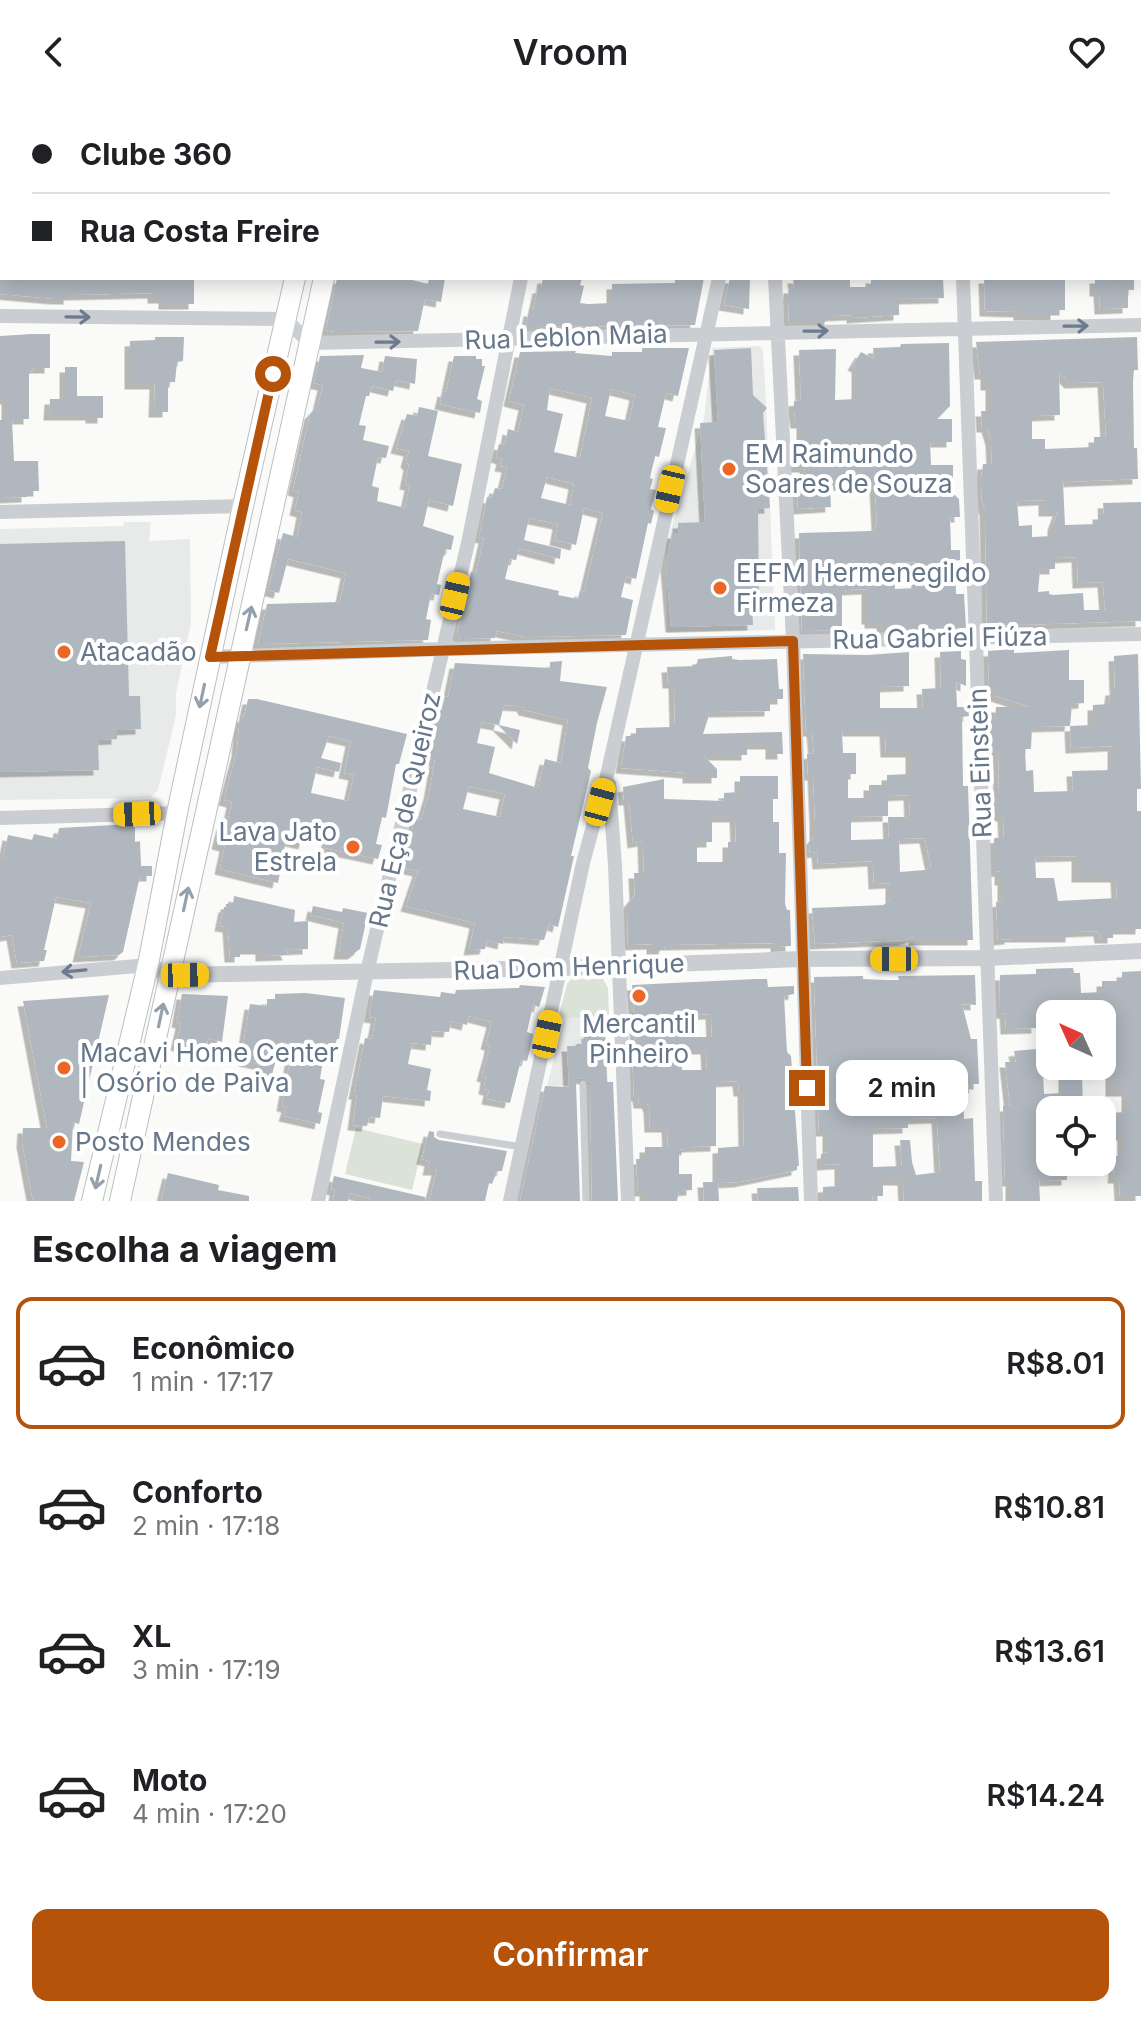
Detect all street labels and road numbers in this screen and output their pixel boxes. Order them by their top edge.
street label: Rua Leblon Maia [464,317,668,356]
street label: Rua Gabriel Fiúza [832,620,1048,655]
street label: Rua Einstein [961,687,998,839]
street label: Rua Eça de Queiroz [362,689,447,931]
street label: Rua Dom Henrique [453,947,685,986]

